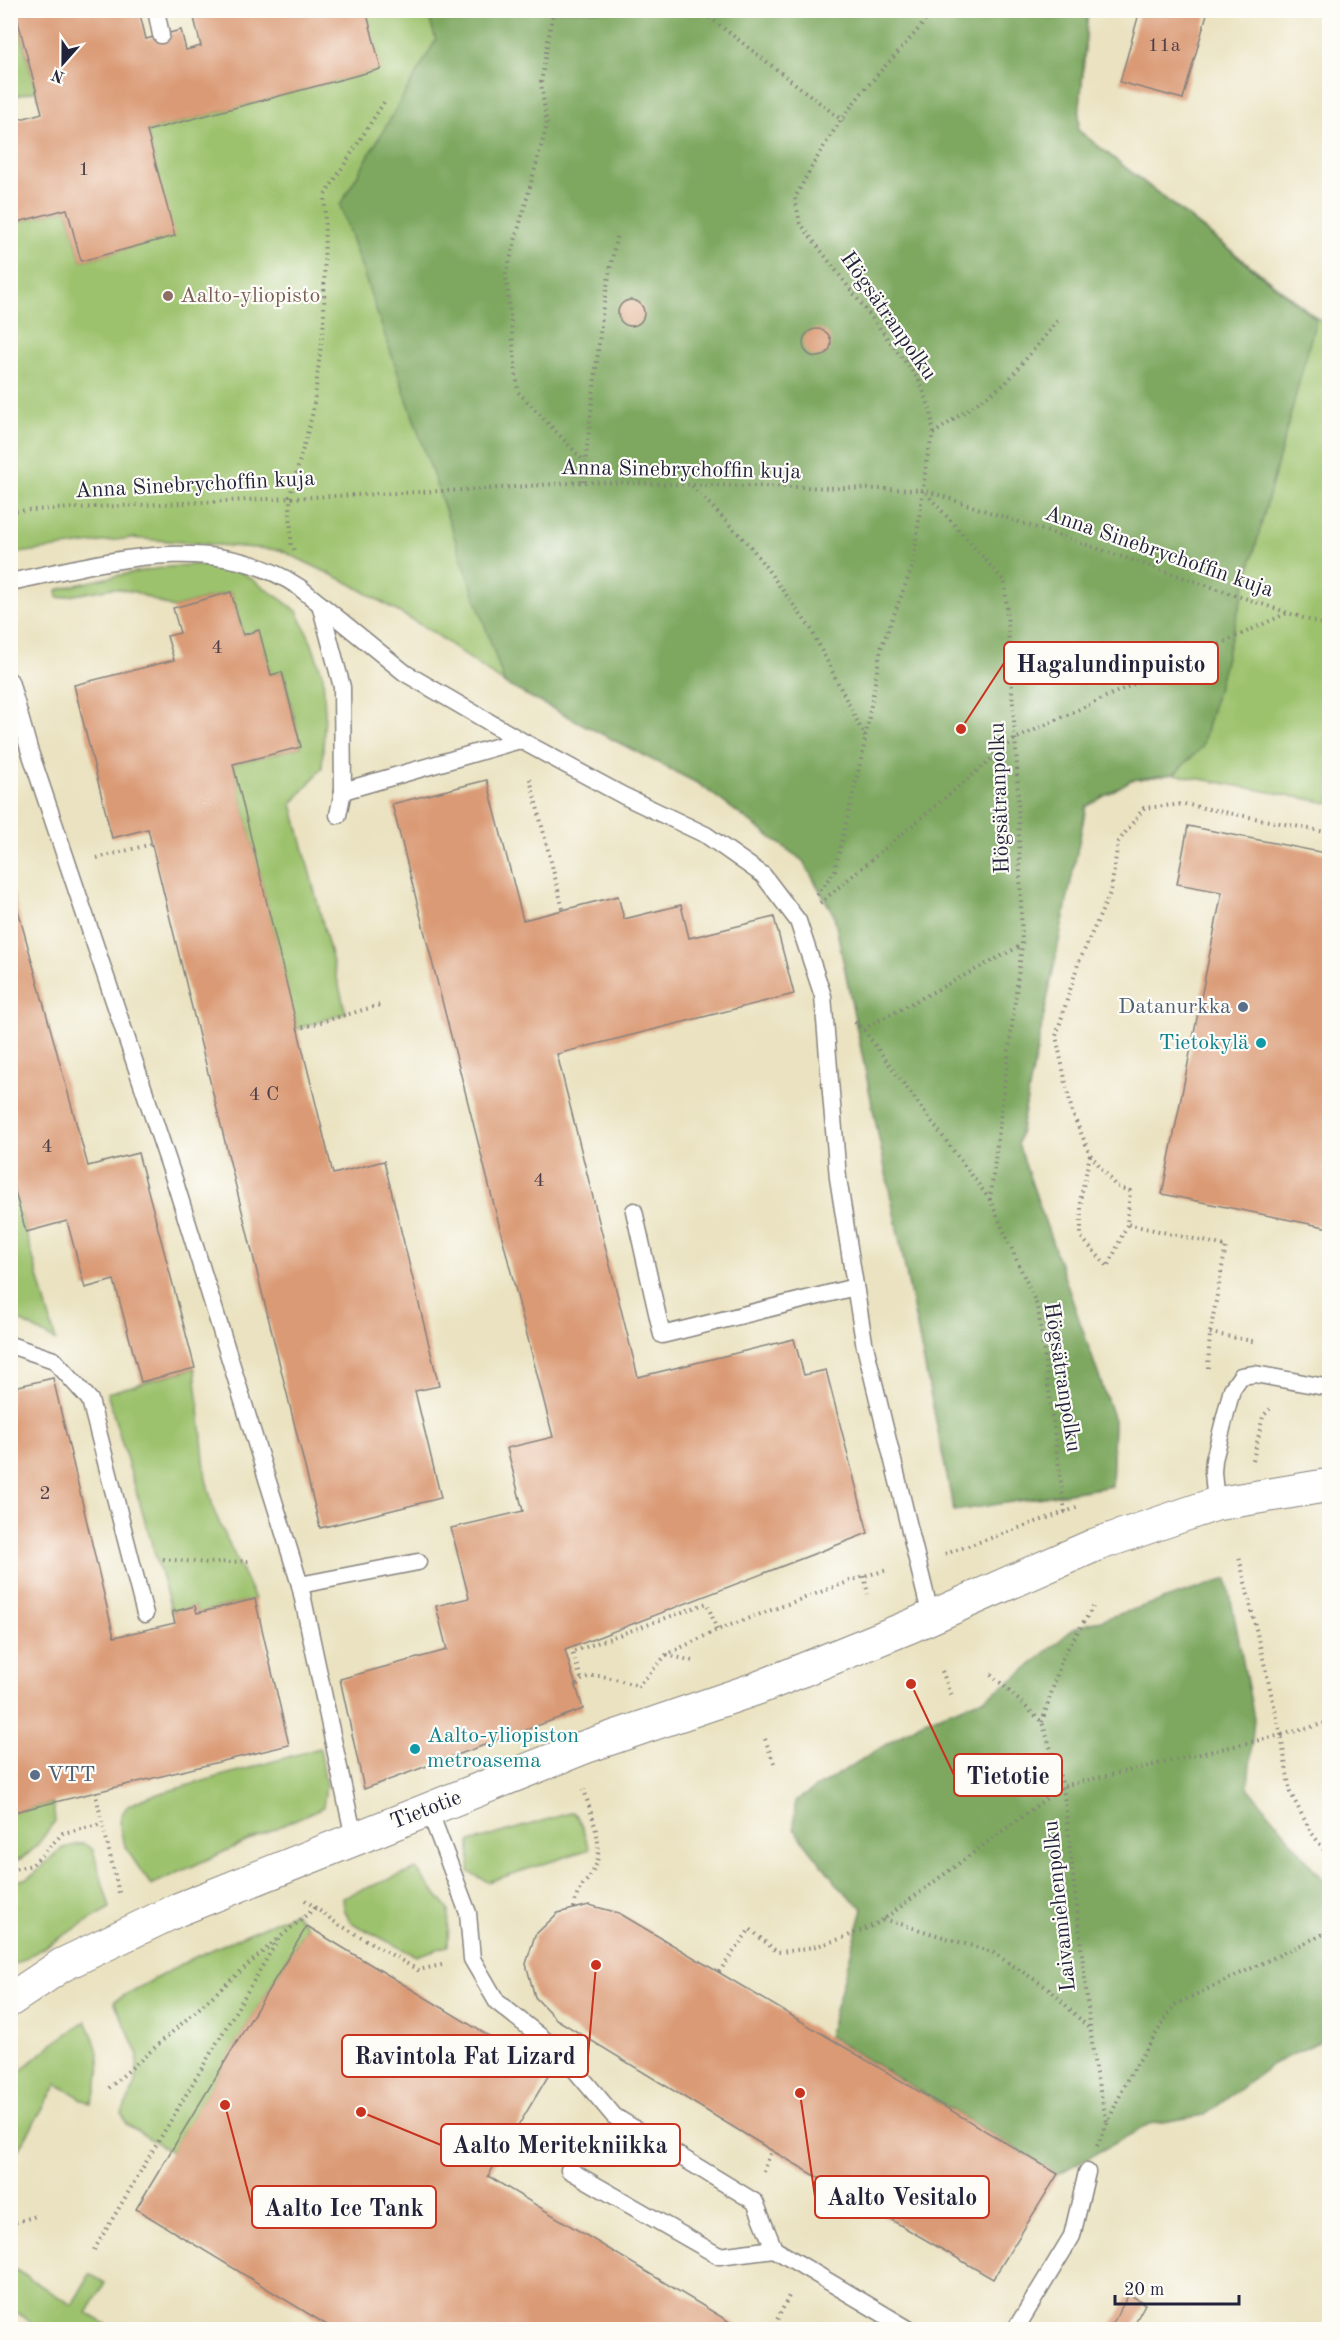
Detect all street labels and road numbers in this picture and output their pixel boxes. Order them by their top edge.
street label: Högsätranpolku [836,248,941,385]
street label: Anna Sinebrychoffin kuja [561,457,802,483]
street label: Anna Sinebrychoffin kuja [74,468,316,502]
street label: Anna Sinebrychoffin kuja [1042,502,1276,602]
street label: Högsätranpolku [986,722,1014,874]
street label: Högsätranpolku [1039,1300,1085,1454]
street label: Tietotie [387,1786,465,1834]
street label: Laivamiehenpolku [1040,1819,1080,1993]

